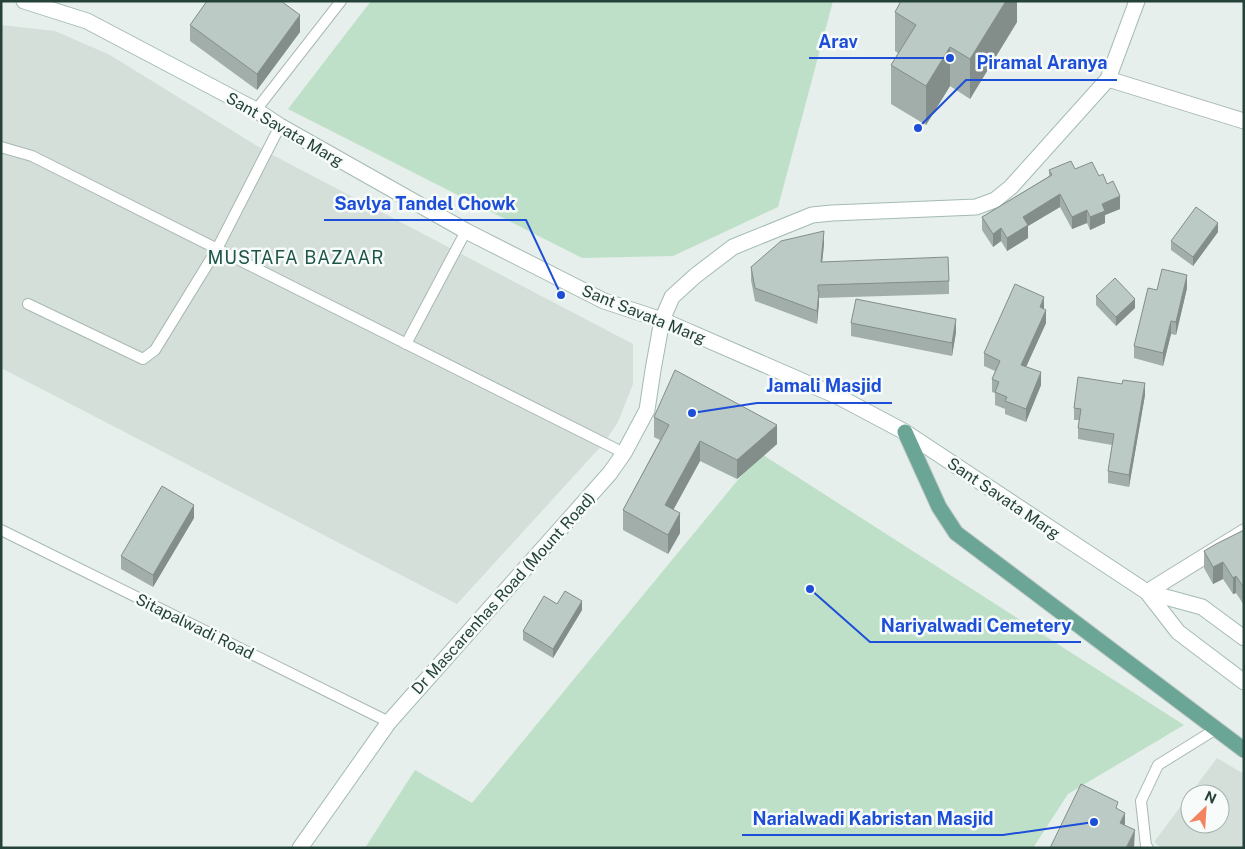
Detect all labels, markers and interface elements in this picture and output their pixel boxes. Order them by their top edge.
callout: Arav [809,25,868,58]
text: Arav [818,31,858,52]
callout: Piramal Aranya [966,47,1117,80]
text: Piramal Aranya [976,52,1108,73]
street label: Sant Savata Marg [223,88,347,171]
callout: Savlya Tandel Chowk [324,187,526,220]
text: Savlya Tandel Chowk [334,193,516,214]
district label: MUSTAFA BAZAAR [207,247,385,268]
street label: Sant Savata Marg [579,281,709,348]
callout: Jamali Masjid [757,370,892,403]
text: Jamali Masjid [766,375,882,396]
street label: Sant Savata Marg [944,454,1064,543]
street label: Dr Mascarenhas Road (Mount Road) [408,489,599,698]
street label: Sitapalwadi Road [133,590,257,663]
callout: Nariyalwadi Cemetery [870,609,1081,642]
text: Nariyalwadi Cemetery [881,615,1071,636]
north arrow [1180,784,1230,834]
text: N [1202,788,1219,807]
callout: Narialwadi Kabristan Masjid [742,802,1003,835]
text: Narialwadi Kabristan Masjid [752,808,994,829]

